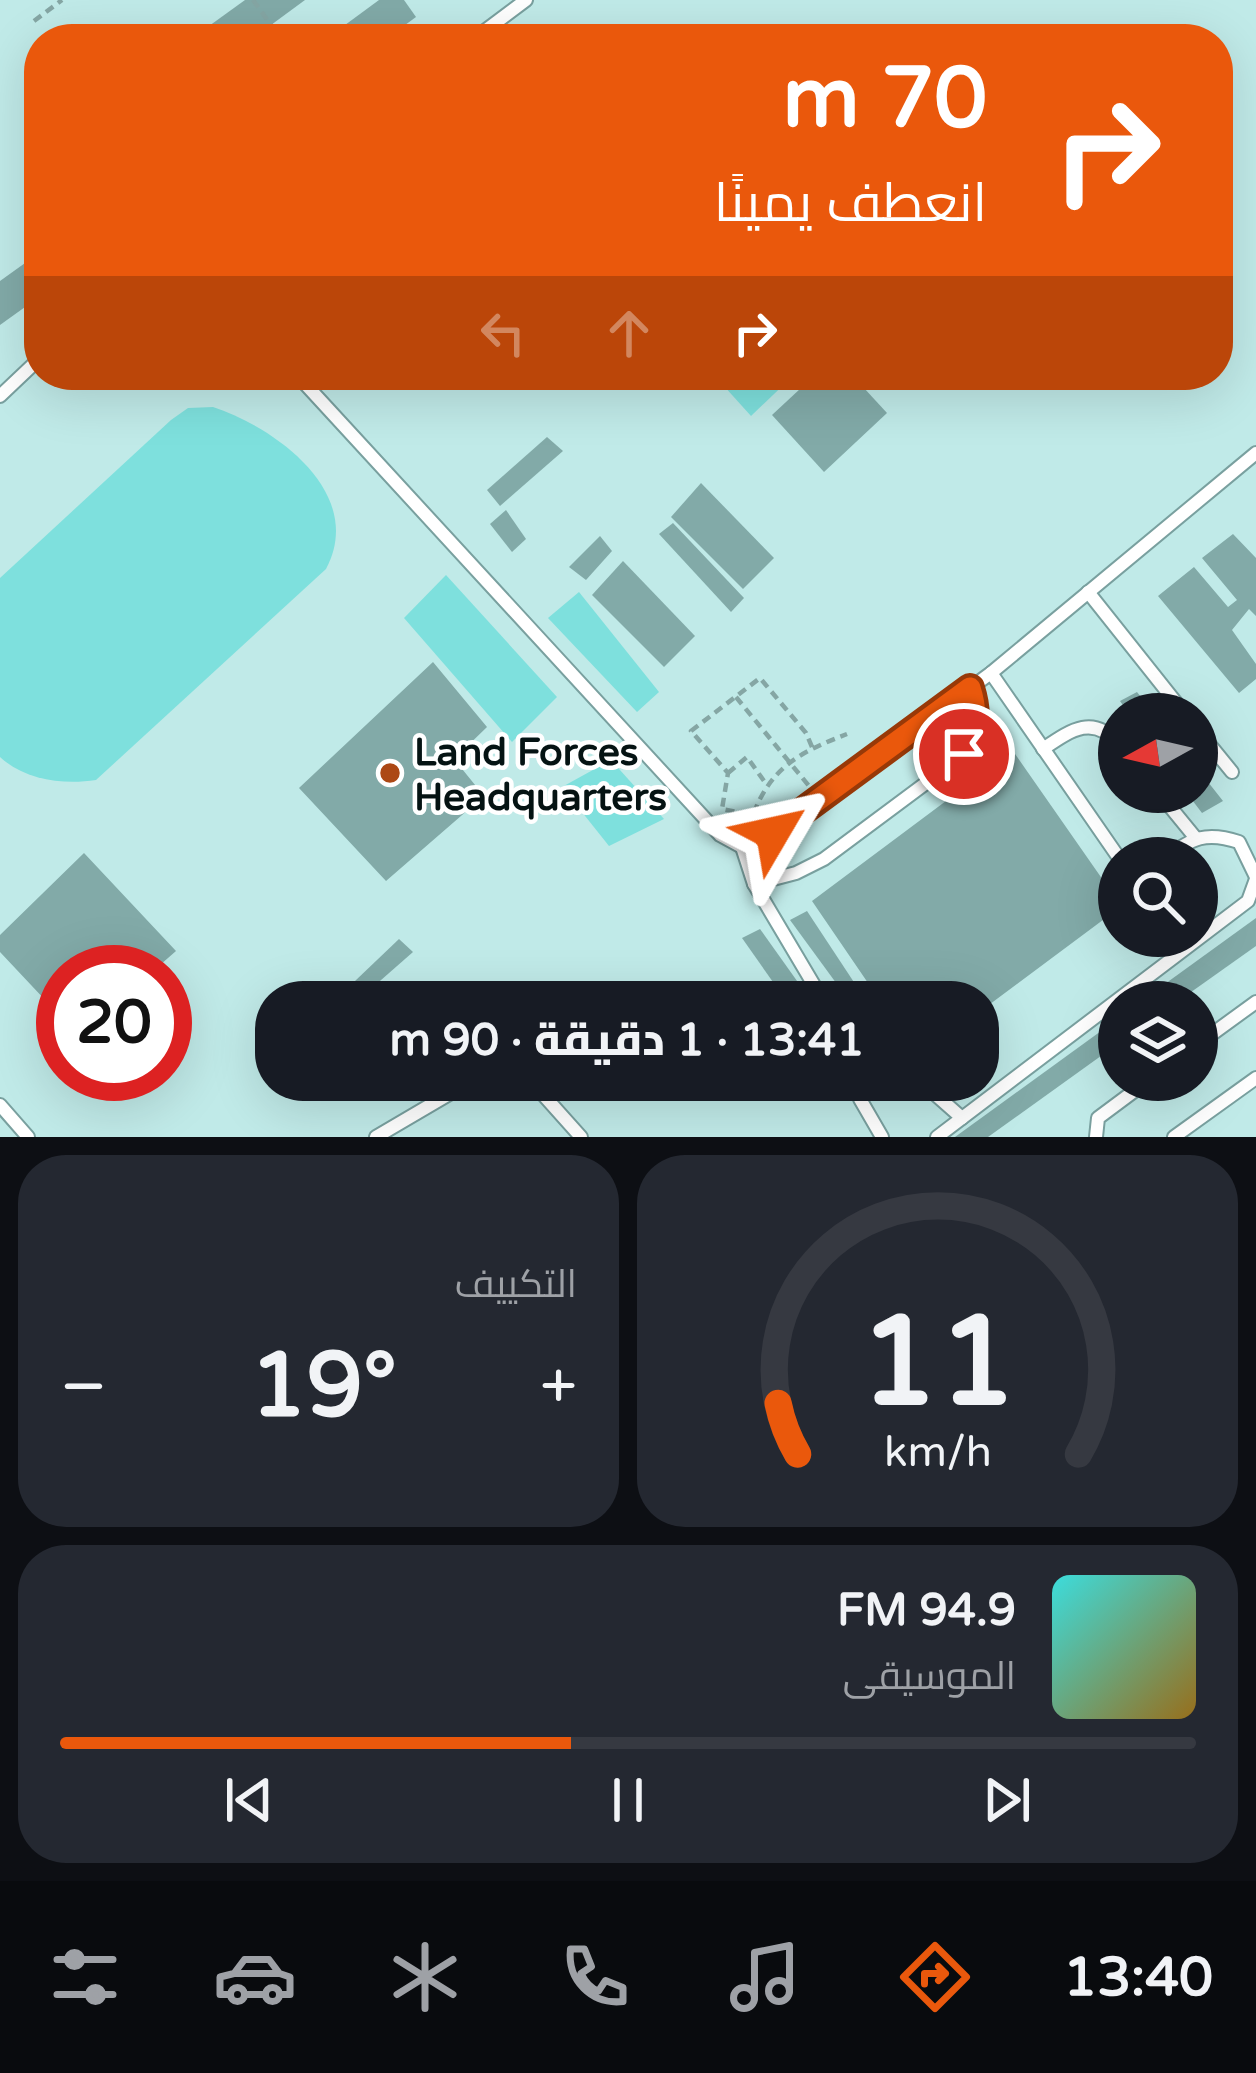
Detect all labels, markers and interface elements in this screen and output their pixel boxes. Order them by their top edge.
text: 70 m [783,49,987,150]
icon: right [1029,72,1185,228]
text: انعطف يمينًا [714,171,987,236]
icon: left [470,300,536,366]
icon: ahead [596,300,662,366]
icon: right [722,300,788,366]
north arrow [1098,693,1218,813]
map controls [1098,693,1218,1101]
pin [913,703,1015,805]
icon: arrive [931,721,997,787]
place label: Land Forces Headquarters [414,729,667,821]
marker: Land Forces Headquarters [377,760,403,786]
position arrow [710,770,836,896]
button: search [1098,837,1218,957]
speed limit sign: 20 [36,945,192,1101]
button: layers [1098,981,1218,1101]
text: 13:41 · 1 دقيقة · 90 m [389,1014,865,1068]
text: التكييف [455,1261,577,1308]
text: 11 [859,1288,1016,1439]
text: 19° [250,1332,397,1441]
text: − [60,1347,107,1427]
text: + [540,1347,577,1427]
text: km/h [884,1427,991,1478]
text: 94.9 FM [837,1584,1016,1638]
text: الموسيقى [843,1653,1016,1700]
icon: previous [216,1767,282,1833]
icon: pause [595,1767,661,1833]
icon: next [974,1767,1040,1833]
icon: filters [43,1935,127,2019]
icon: car [213,1935,297,2019]
icon: climate [383,1935,467,2019]
icon: phone [553,1935,637,2019]
icon: music [723,1935,807,2019]
icon: directions [893,1935,977,2019]
text: 13:40 [1063,1945,1213,2010]

